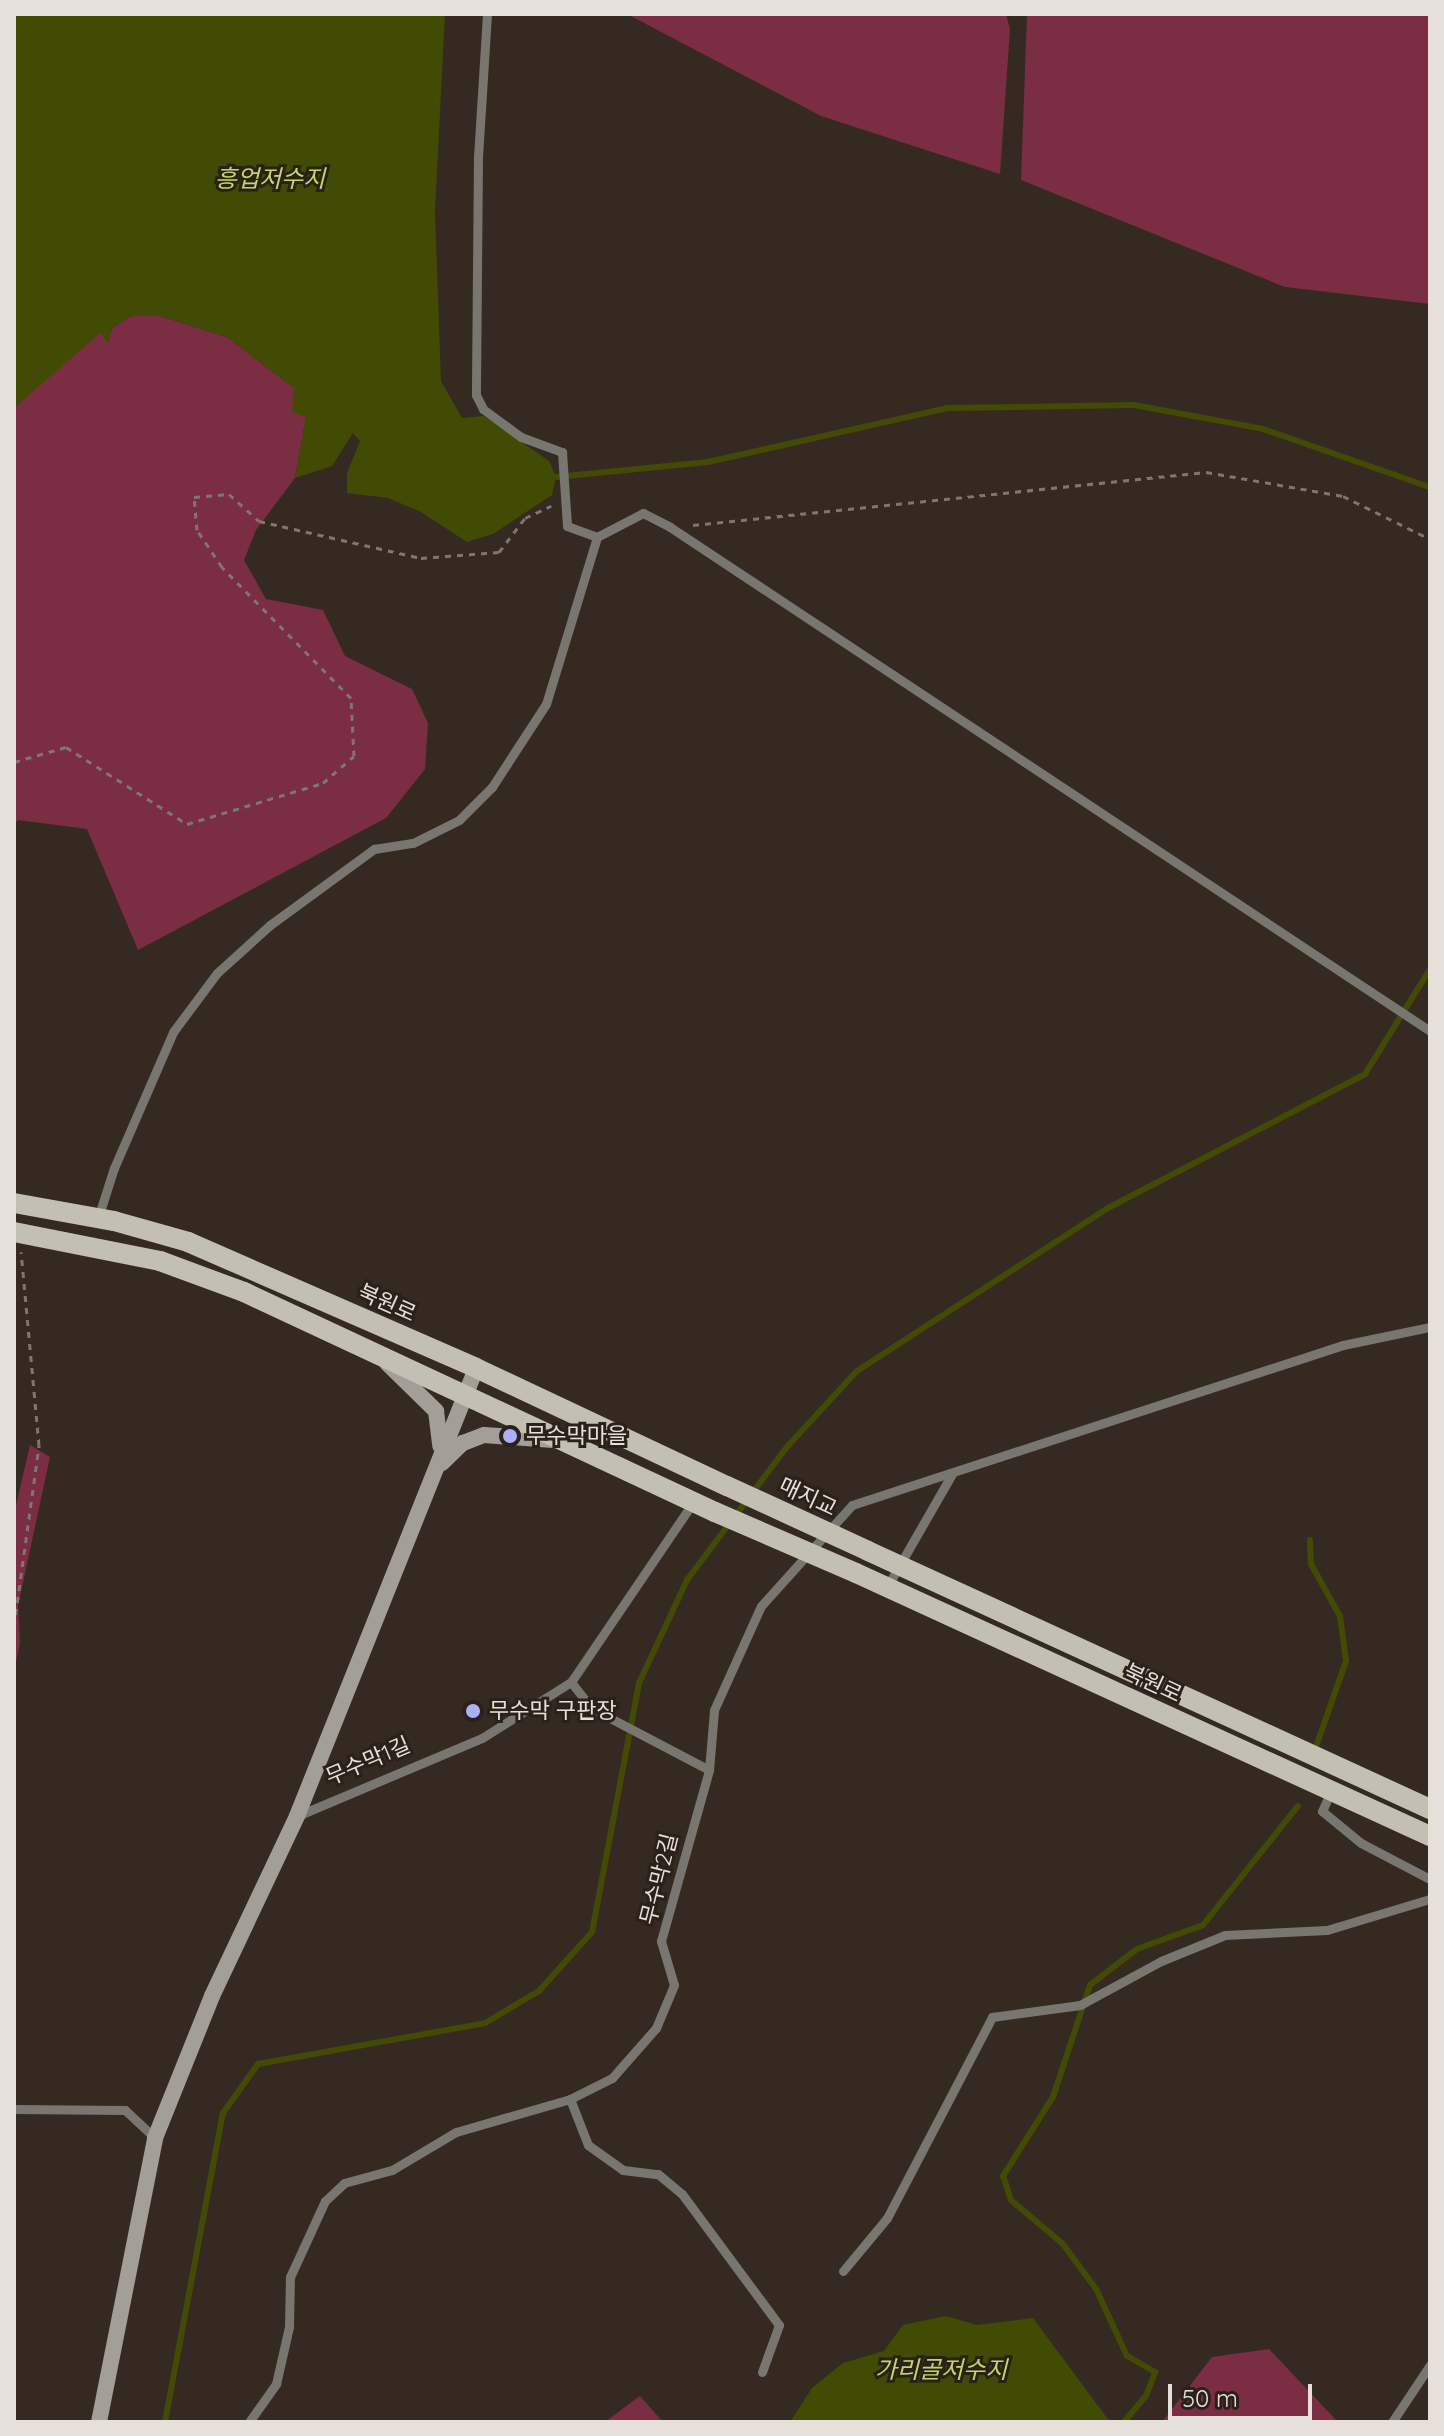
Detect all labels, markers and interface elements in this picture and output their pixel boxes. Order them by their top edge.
water label: 흥업저수지 [215,165,325,193]
street label: 북원로 [354,1279,420,1327]
place label: 무수막마을 [526,1423,627,1449]
marker: 무수막마을 [501,1427,519,1445]
street label: 매지교 [775,1472,841,1522]
street label: 북원로 [1120,1658,1186,1708]
place label: 무수막 구판장 [489,1698,616,1724]
marker: 무수막 구판장 [464,1702,482,1720]
street label: 무수막1길 [322,1731,414,1791]
street label: 무수막2길 [635,1831,683,1927]
water label: 가리골저수지 [875,2356,1007,2384]
scale bar [1172,2368,1316,2418]
text: 50 m [1182,2383,1238,2413]

